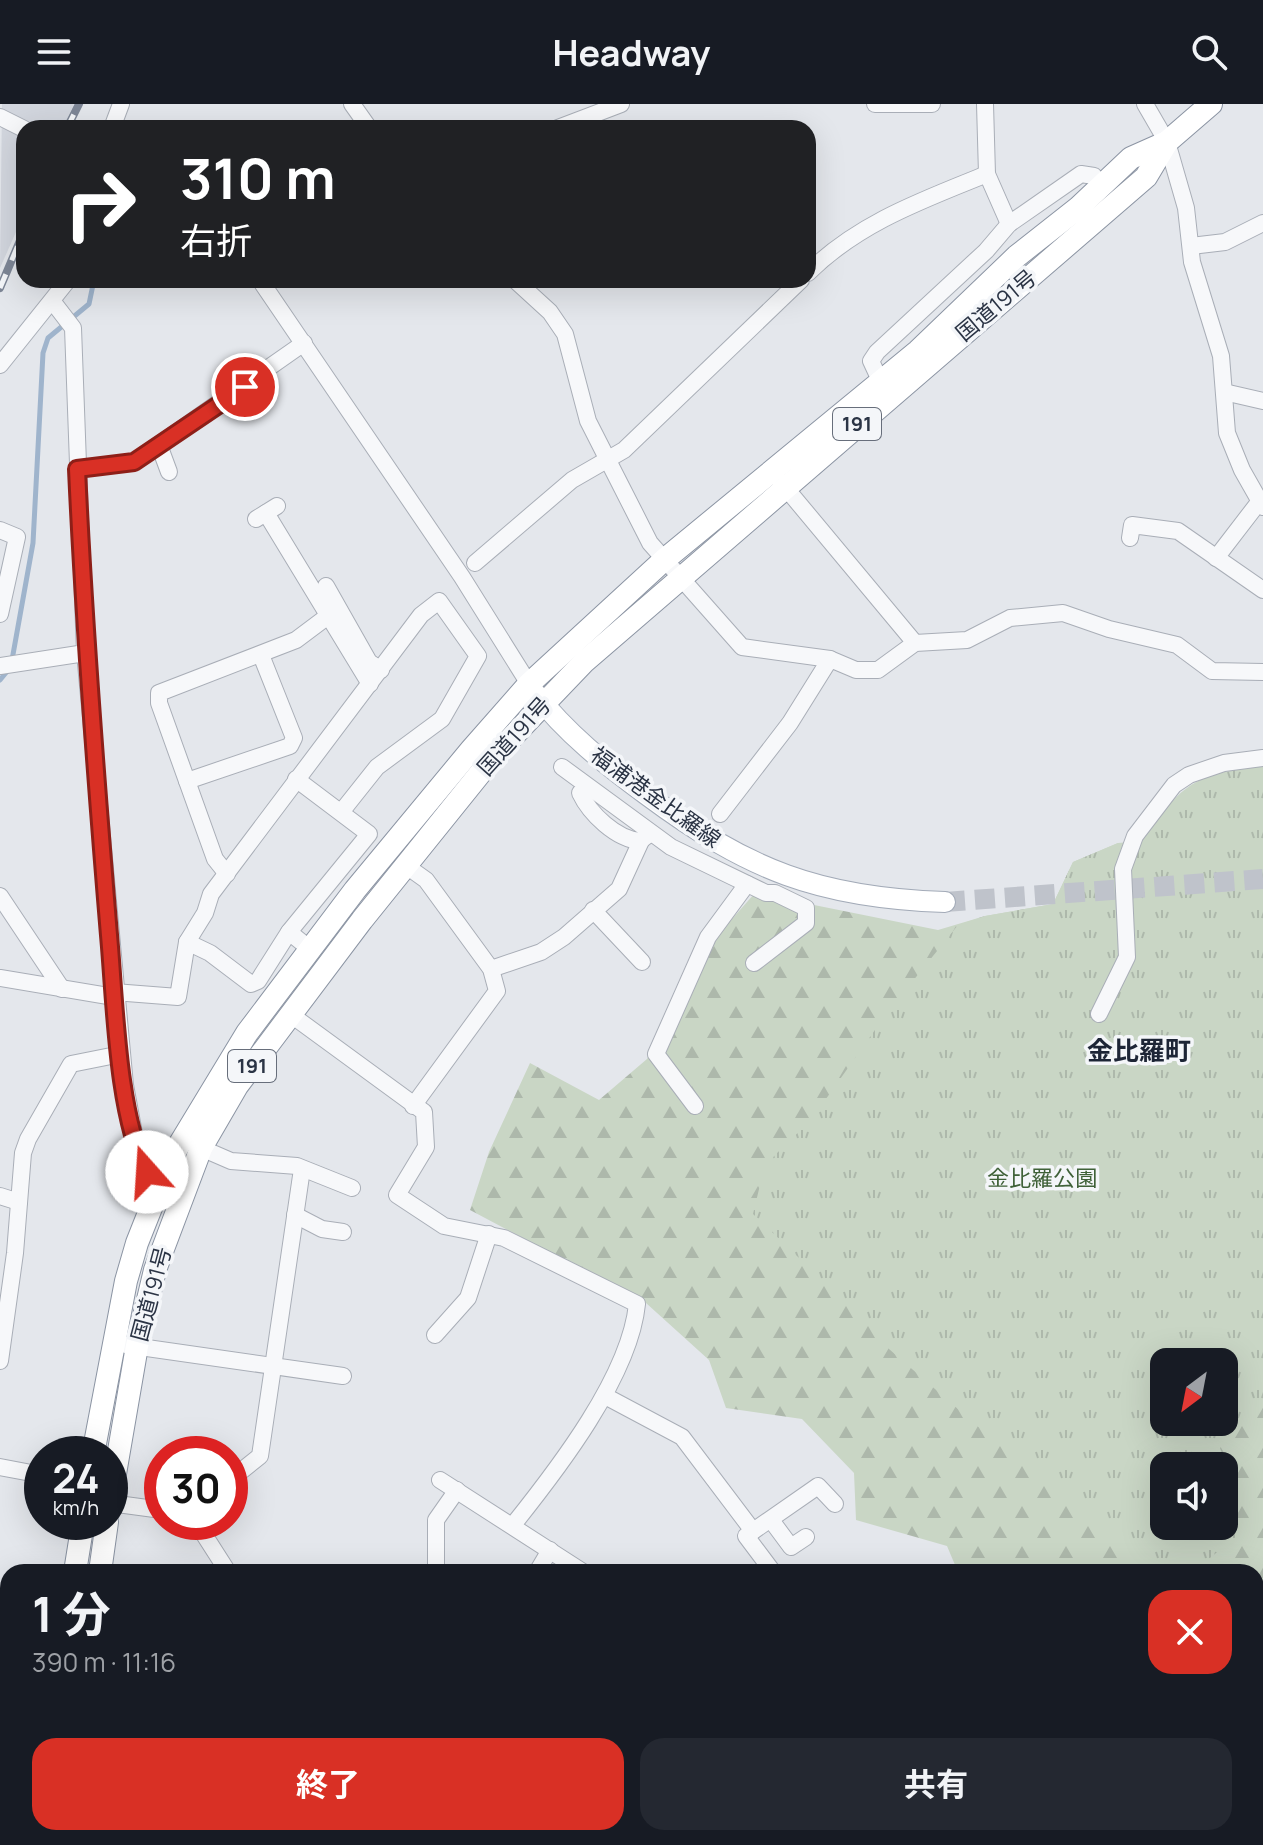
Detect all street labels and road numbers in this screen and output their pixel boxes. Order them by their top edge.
street label: 国道191号 [949,262,1043,348]
road number: 191 [833,408,881,440]
street label: 国道191号 [470,690,558,782]
street label: 福浦港金比羅線 [585,740,727,854]
road number: 191 [228,1050,276,1082]
street label: 国道191号 [124,1243,178,1345]

